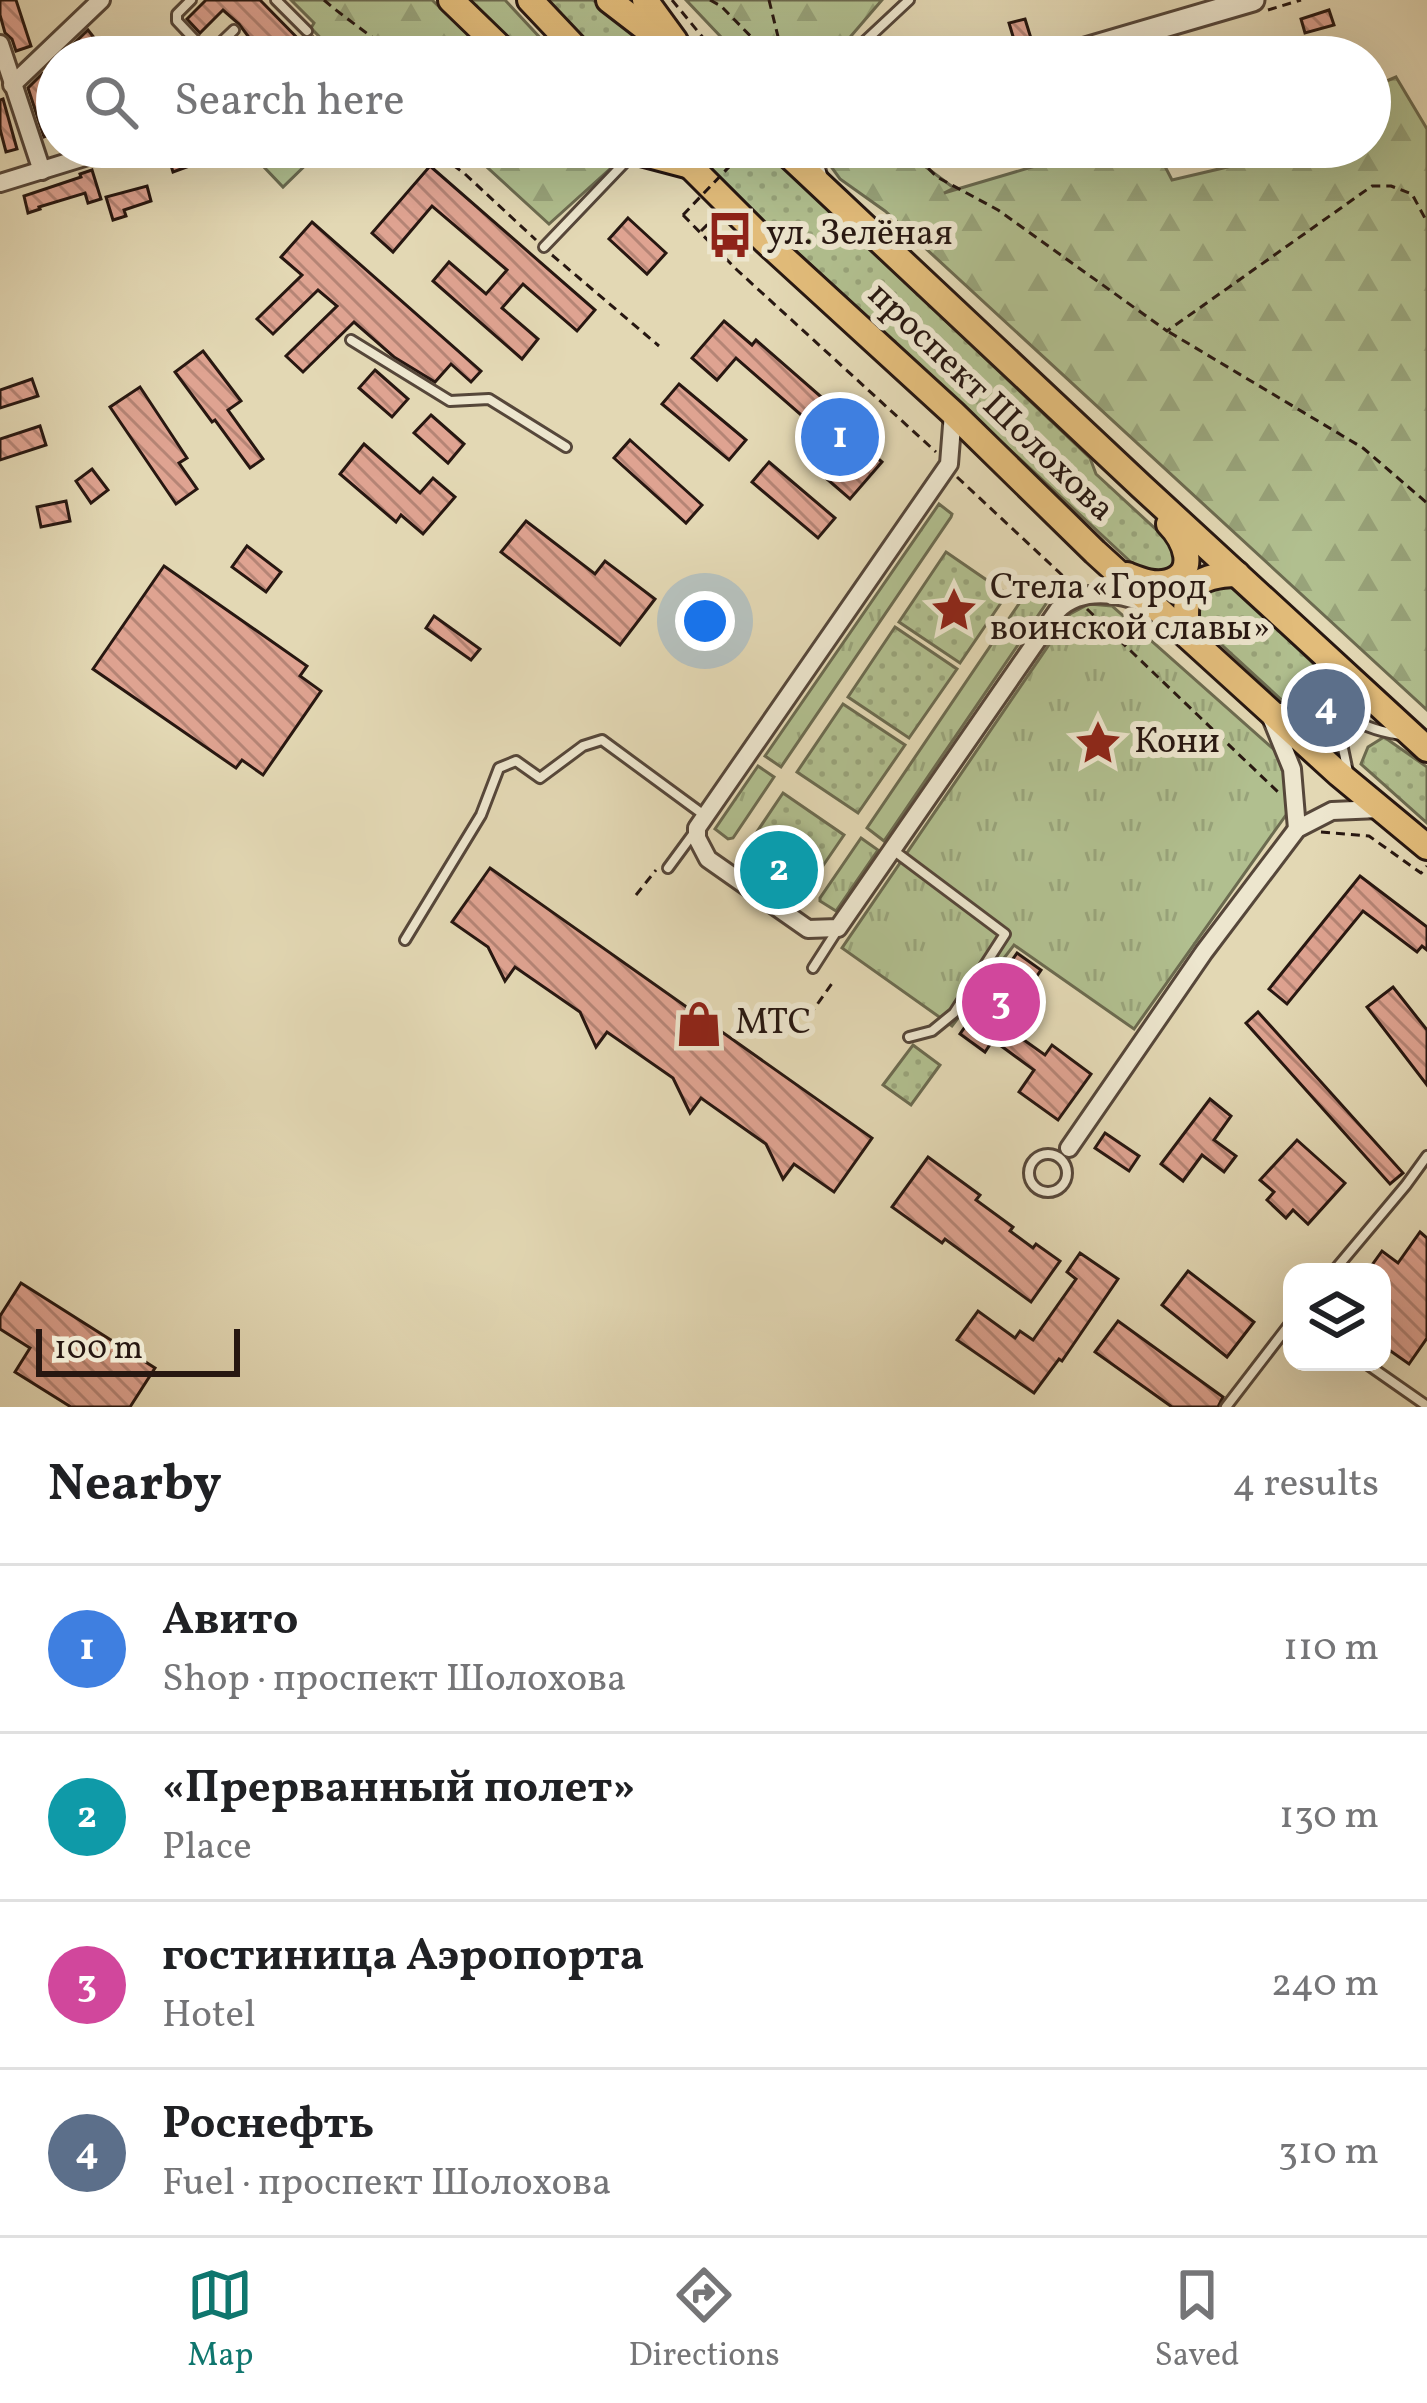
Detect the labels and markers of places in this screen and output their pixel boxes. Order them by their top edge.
bus stop icon: ул. Зелёная [705,210,755,260]
place label: ул. Зелёная [766,210,953,260]
pin: 1 [801,392,879,482]
place label: Стела «Город воинской славы» [990,564,1270,655]
place icon: Стела «Город воинской славы» [929,585,979,635]
pin: 4 [1287,663,1365,753]
place icon: Кони [1073,718,1123,768]
place label: Кони [1134,718,1220,768]
pin: 2 [740,825,818,915]
pin: 3 [962,957,1040,1047]
shop icon: МТС [674,999,724,1049]
place label: МТС [735,999,811,1049]

